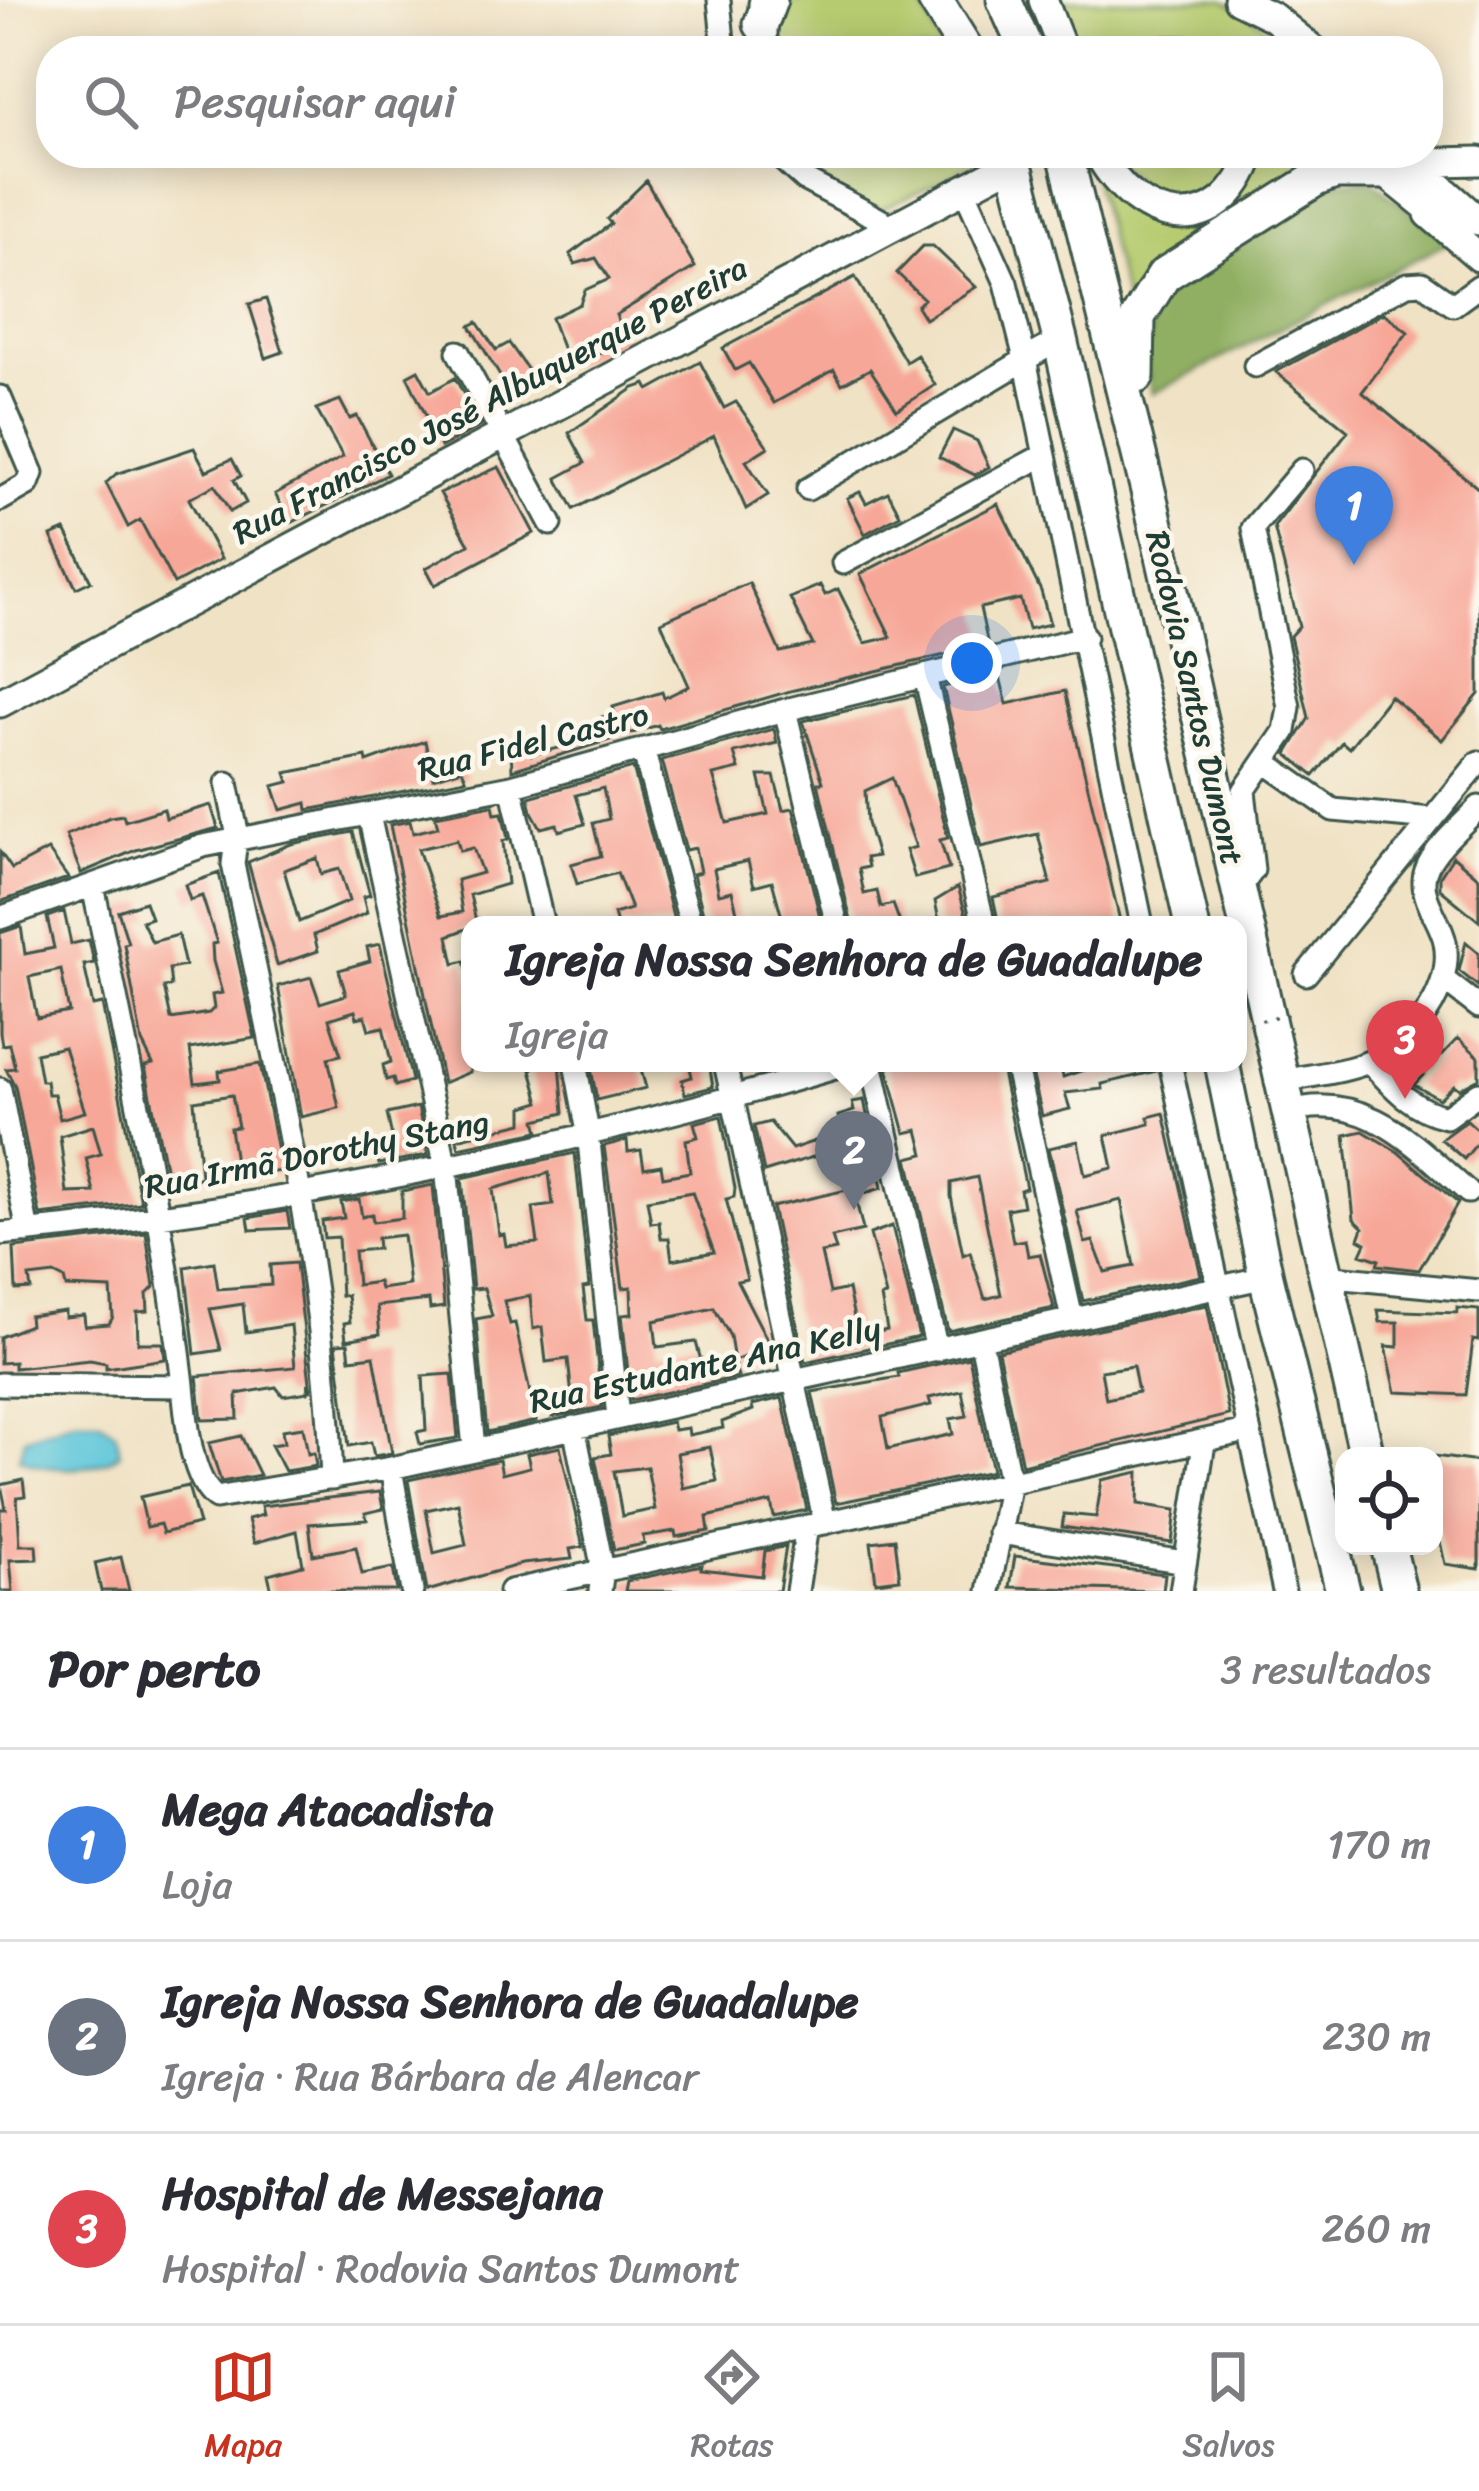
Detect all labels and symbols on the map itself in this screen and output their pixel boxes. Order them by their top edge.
street label: Rua Francisco José Albuquerque Pereira [222,239,759,561]
pin: 1 [1315,466,1393,565]
street label: Rodovia Santos Dumont [1128,525,1262,871]
your location [942,633,1002,693]
street label: Rua Fidel Castro [411,685,655,799]
pin: 3 [1366,1000,1444,1099]
street label: Rua Irmã Dorothy Stang [140,1092,494,1216]
pin: 2 [815,1111,893,1210]
street label: Rua Estudante Ana Kelly [524,1299,886,1431]

